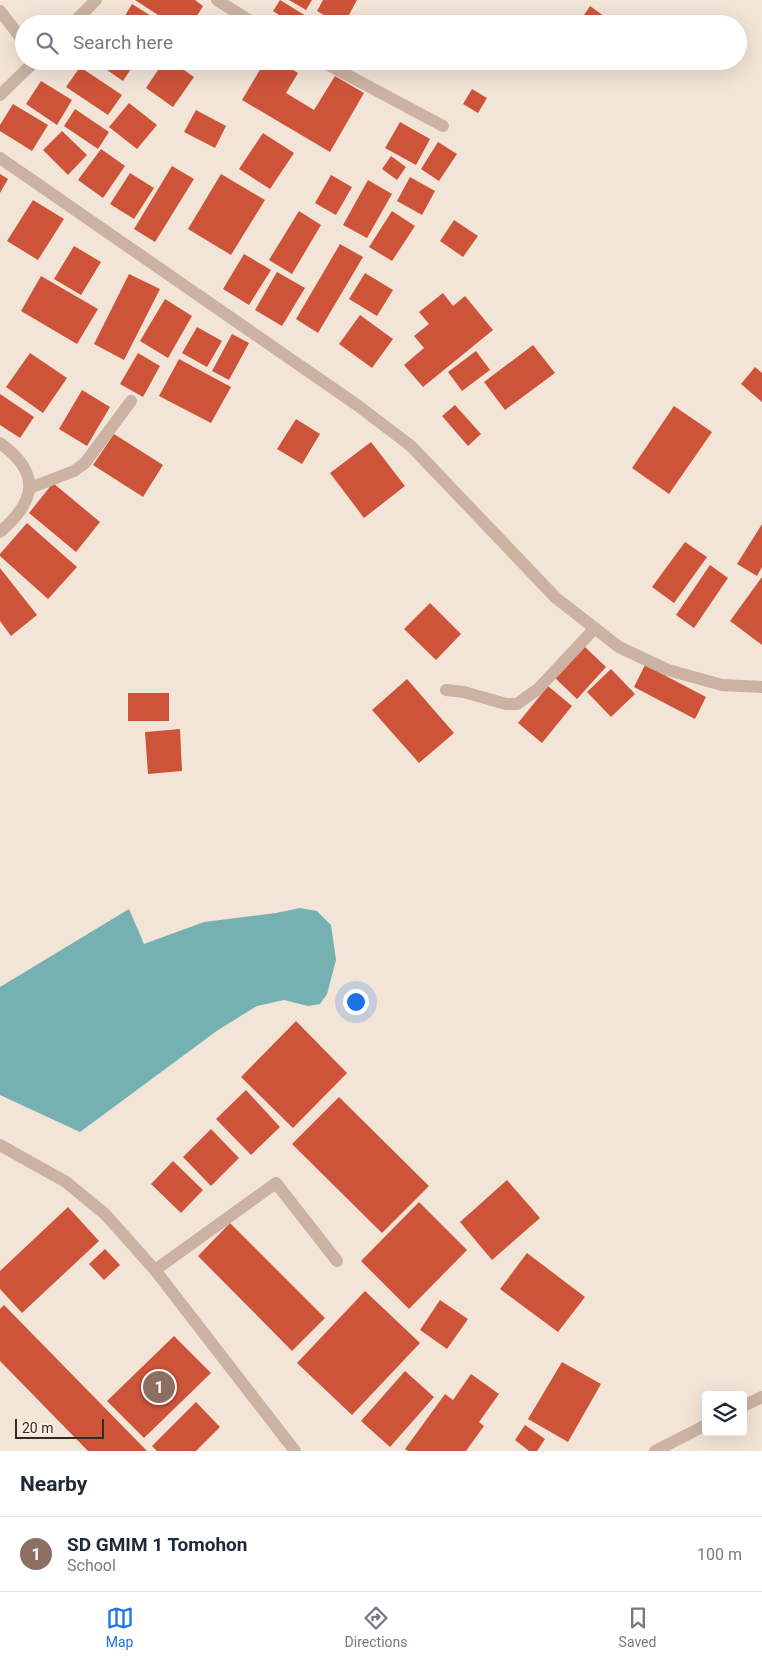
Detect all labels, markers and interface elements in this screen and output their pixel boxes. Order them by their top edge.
search box [15,15,747,70]
icon: search [33,29,61,57]
text: Search here [73,31,173,54]
your location [343,989,369,1015]
pin: 1 [143,1368,175,1406]
map controls [702,1391,747,1436]
button: layers [702,1391,747,1436]
scale bar [15,1416,104,1439]
text: 20 m [22,1420,54,1436]
text: Nearby [20,1472,87,1496]
text: SD GMIM 1 Tomohon [67,1533,248,1556]
text: 1 [31,1545,41,1564]
text: 100 m [697,1545,742,1564]
text: School [67,1556,116,1575]
tab: Map [106,1604,134,1650]
tab: Directions [345,1604,408,1650]
tab: Saved [619,1604,656,1650]

